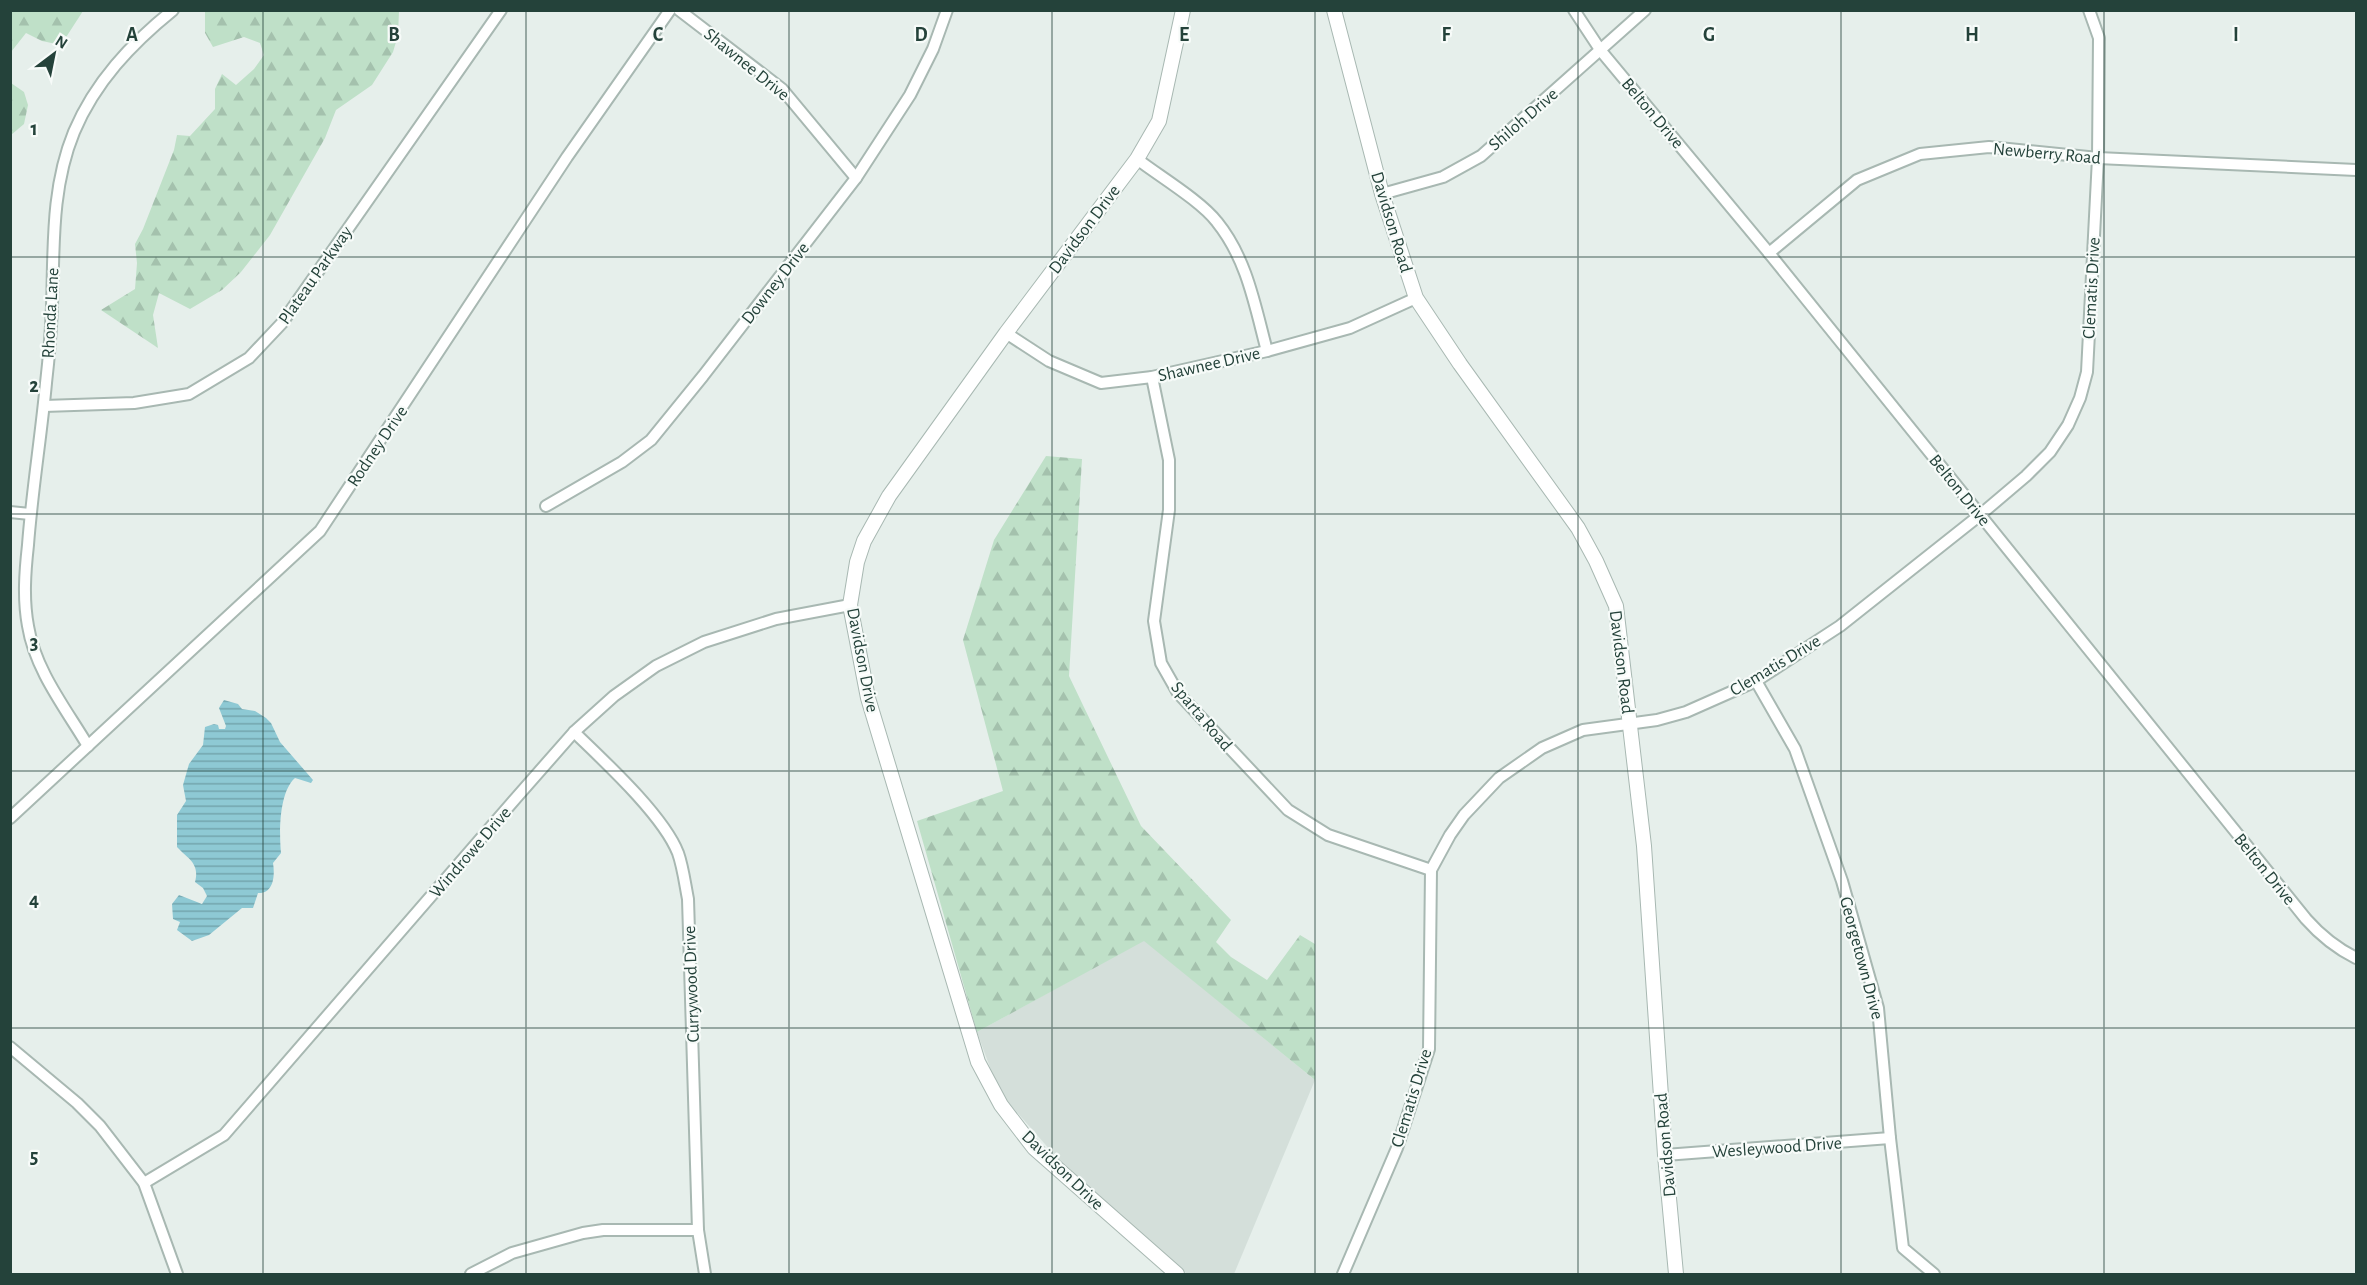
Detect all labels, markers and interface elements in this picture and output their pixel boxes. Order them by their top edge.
north arrow [24,24,84,84]
text: A [126,25,138,45]
text: B [388,25,400,45]
text: C [653,25,664,45]
street label: Shawnee Drive [700,25,793,105]
text: D [914,25,928,45]
text: E [1179,25,1189,45]
text: F [1441,25,1451,45]
text: G [1703,25,1715,45]
text: H [1965,25,1979,45]
text: I [2233,25,2239,45]
text: N [52,32,70,52]
street label: Belton Drive [1618,75,1687,152]
street label: Shiloh Drive [1486,85,1562,154]
text: 1 [30,119,38,139]
street label: Newberry Road [1992,140,2102,168]
street label: Davidson Road [1367,170,1415,275]
street label: Davidson Drive [1046,182,1124,277]
street label: Plateau Parkway [275,223,356,328]
street label: Clematis Drive [2080,237,2104,339]
street label: Downey Drive [739,239,813,328]
street label: Rhonda Lane [40,267,62,359]
street label: Shawnee Drive [1156,344,1262,385]
text: 2 [29,376,39,396]
street label: Rodney Drive [344,403,411,490]
street label: Belton Drive [1925,452,1993,530]
street label: Davidson Drive [843,606,881,714]
street label: Davidson Road [1606,609,1636,715]
street label: Clematis Drive [1727,632,1824,700]
text: 3 [30,633,38,653]
street label: Sparta Road [1167,679,1235,755]
street label: Windrowe Drive [427,804,515,902]
street label: Belton Drive [2230,831,2298,909]
text: 4 [29,890,39,910]
street label: Georgetown Drive [1836,895,1886,1022]
street label: Currywood Drive [681,925,703,1043]
street label: Clematis Drive [1388,1047,1435,1150]
street label: Davidson Road [1652,1092,1680,1198]
street label: Davidson Drive [1018,1127,1107,1214]
street label: Wesleywood Drive [1712,1134,1843,1162]
text: 5 [30,1147,38,1167]

